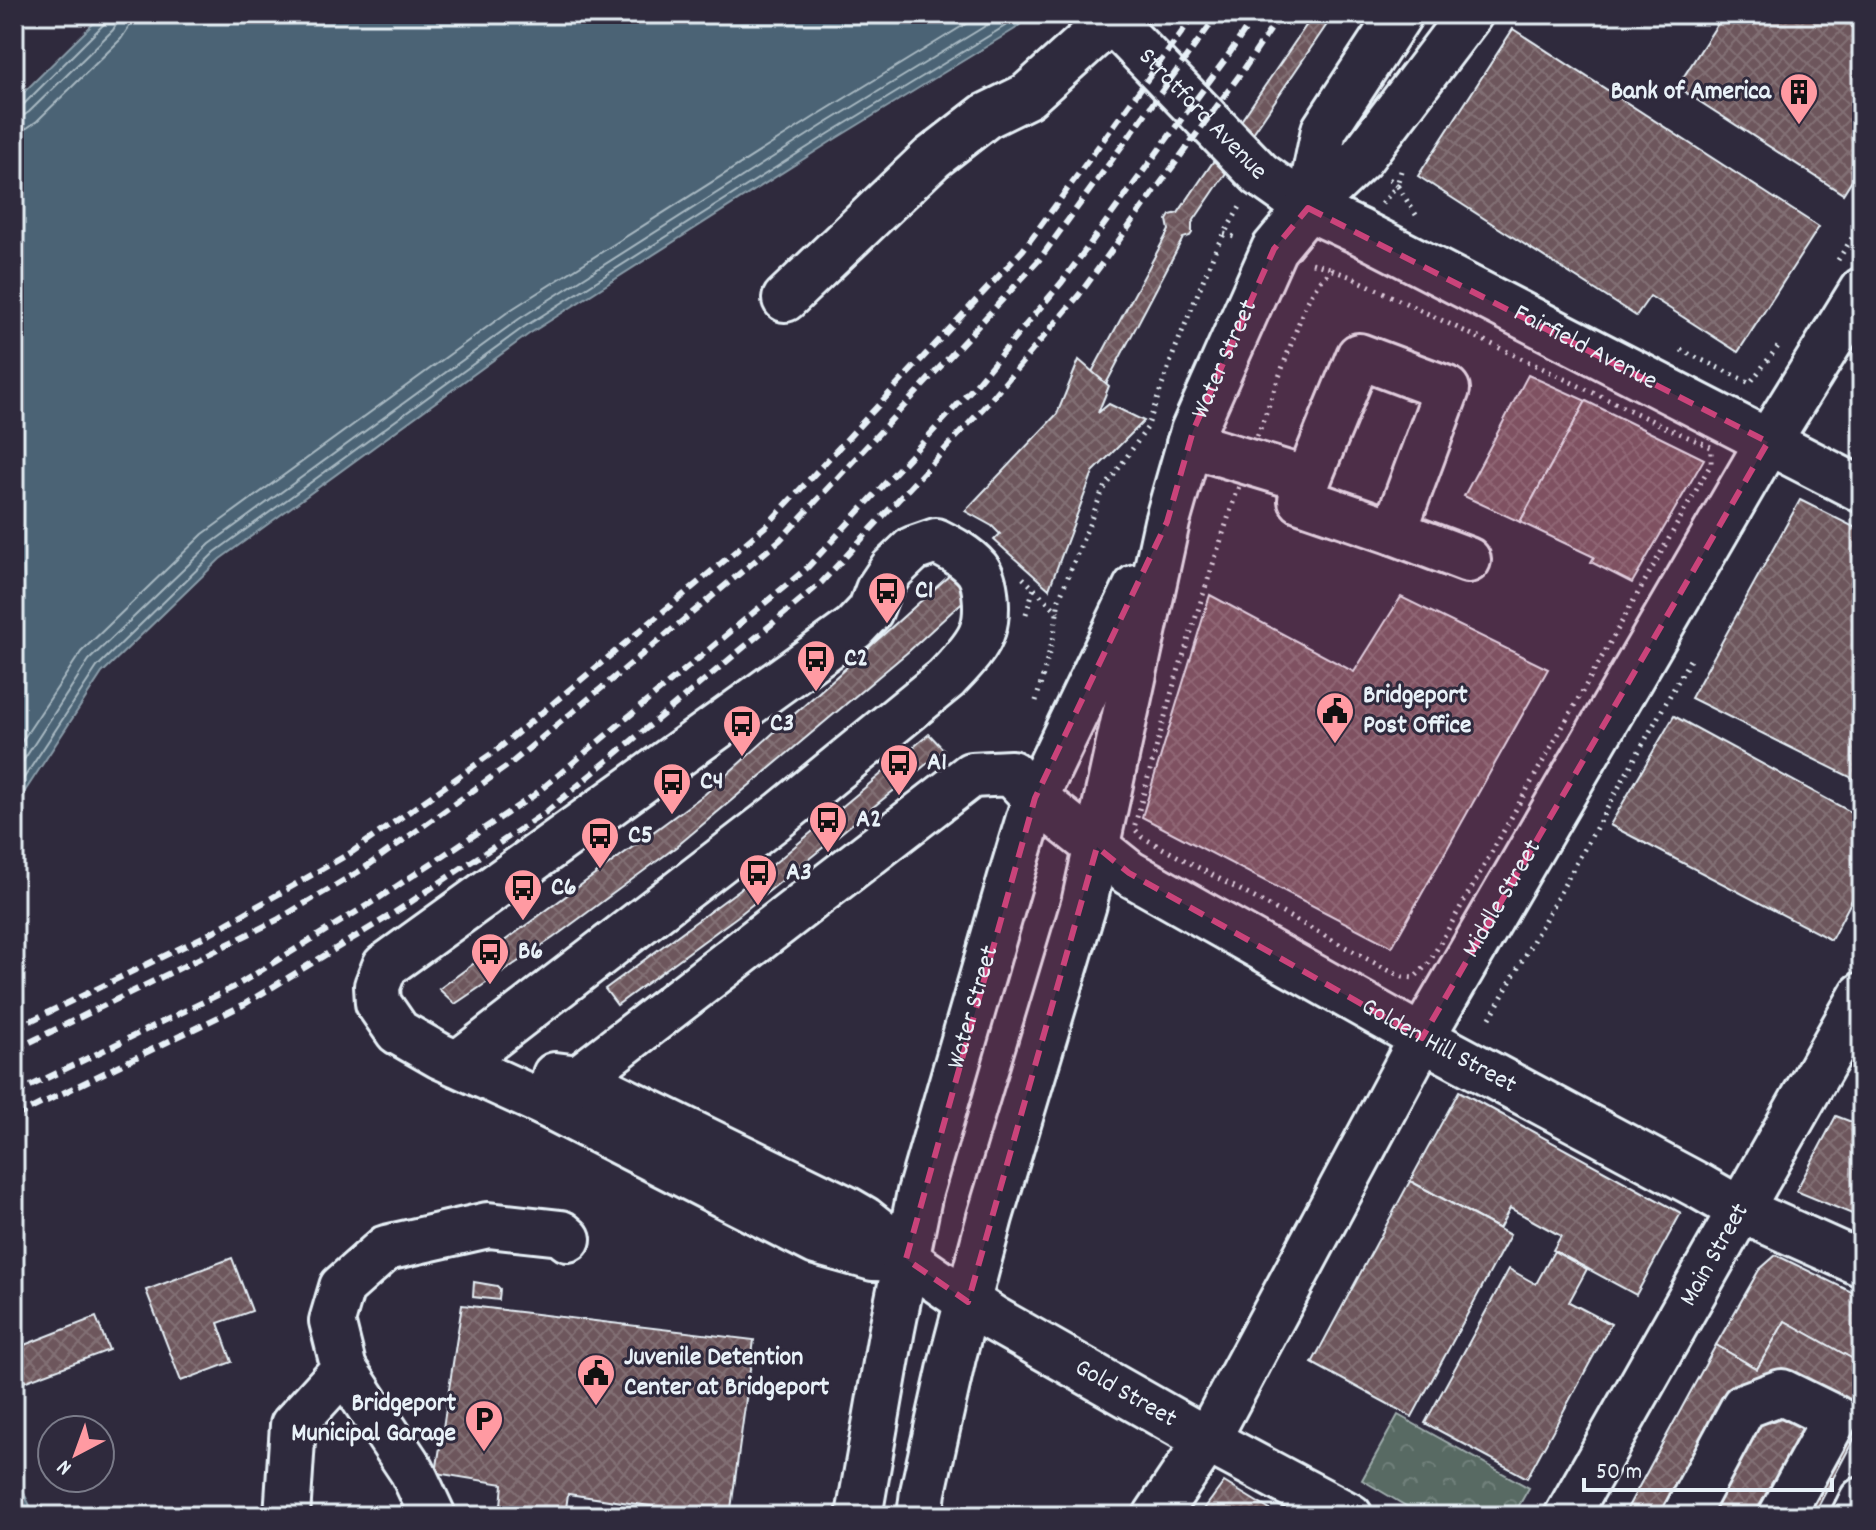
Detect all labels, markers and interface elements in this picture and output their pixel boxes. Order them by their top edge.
street label: Stratford Avenue [1129,40,1276,189]
building icon: Bank of America [1778,71,1820,126]
place label: Bank of America [1611,74,1772,111]
street label: Water Street [1182,293,1268,425]
street label: Fairfield Avenue [1507,295,1664,400]
bus stop icon: C1 [866,570,908,625]
place label: C1 [915,573,934,610]
bus stop icon: C2 [795,638,837,693]
place label: C2 [844,641,868,678]
place label: Bridgeport Post Office [1363,678,1471,745]
public building icon: Bridgeport Post Office [1314,690,1356,745]
bus stop icon: C3 [721,703,763,758]
place label: C3 [770,706,794,743]
bus stop icon: A1 [878,742,920,797]
place label: A1 [927,745,947,782]
bus stop icon: C4 [651,761,693,816]
place label: C4 [700,764,724,801]
bus stop icon: A2 [807,799,849,854]
place label: A2 [856,802,882,839]
bus stop icon: C5 [579,815,621,870]
place label: C5 [628,818,653,855]
street label: Middle Street [1453,833,1551,965]
bus stop icon: A3 [737,852,779,907]
place label: A3 [786,855,812,892]
bus stop icon: C6 [502,867,544,922]
place label: C6 [551,870,577,907]
bus stop icon: B6 [469,931,511,986]
place label: B6 [518,934,543,971]
street label: Water Street [938,941,1009,1073]
street label: Golden Hill Street [1354,989,1523,1104]
street label: Main Street [1671,1196,1759,1313]
place label: Juvenile Detention Center at Bridgeport [624,1340,830,1407]
street label: Gold Street [1067,1350,1184,1438]
public building icon: Juvenile Detention Center at Bridgeport [575,1352,617,1407]
place label: Bridgeport Municipal Garage [291,1386,456,1453]
parking icon: Bridgeport Municipal Garage [463,1398,505,1453]
north arrow [36,1414,116,1494]
scale bar [1584,1442,1832,1492]
text: N [51,1451,79,1482]
text: 50 m [1596,1456,1642,1490]

